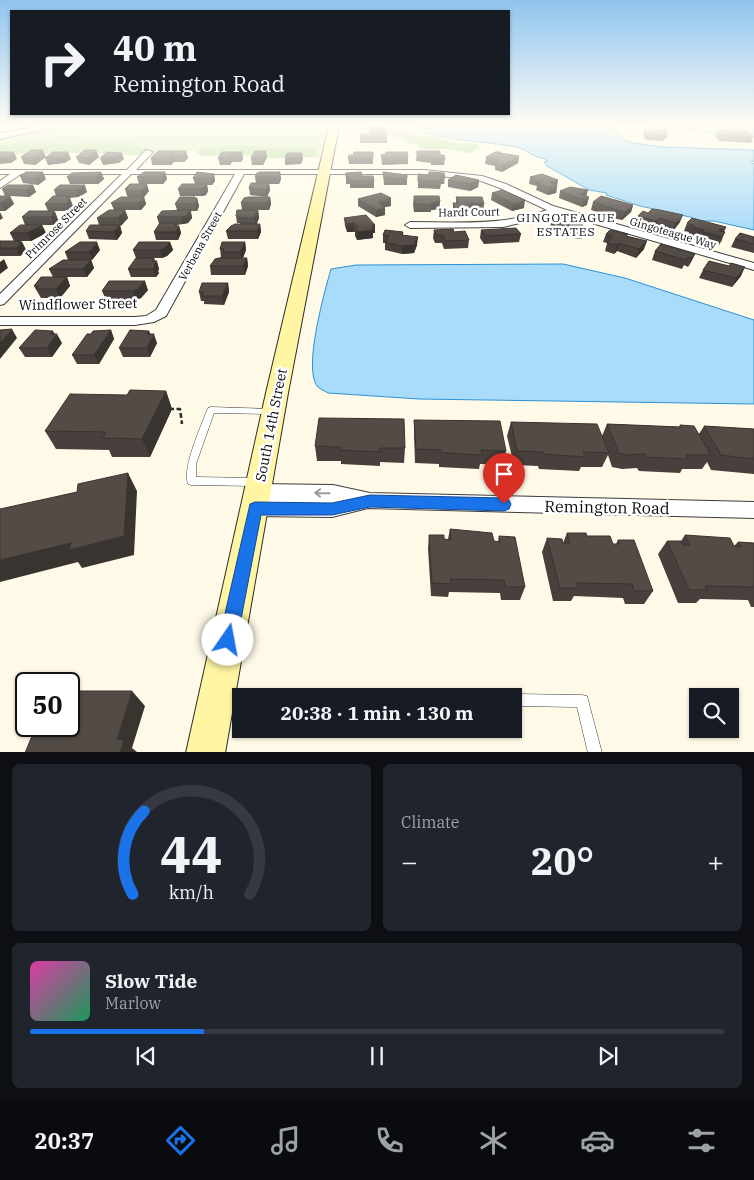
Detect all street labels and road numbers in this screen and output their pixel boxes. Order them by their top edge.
street label: Primrose Street [22,194,90,262]
street label: Hardt Court [438,204,500,220]
street label: Verbena Street [175,209,225,283]
street label: Gingoteague Way [628,214,718,252]
street label: Windflower Street [18,294,138,314]
street label: South 14th Street [251,367,291,483]
street label: Remington Road [544,496,670,518]

